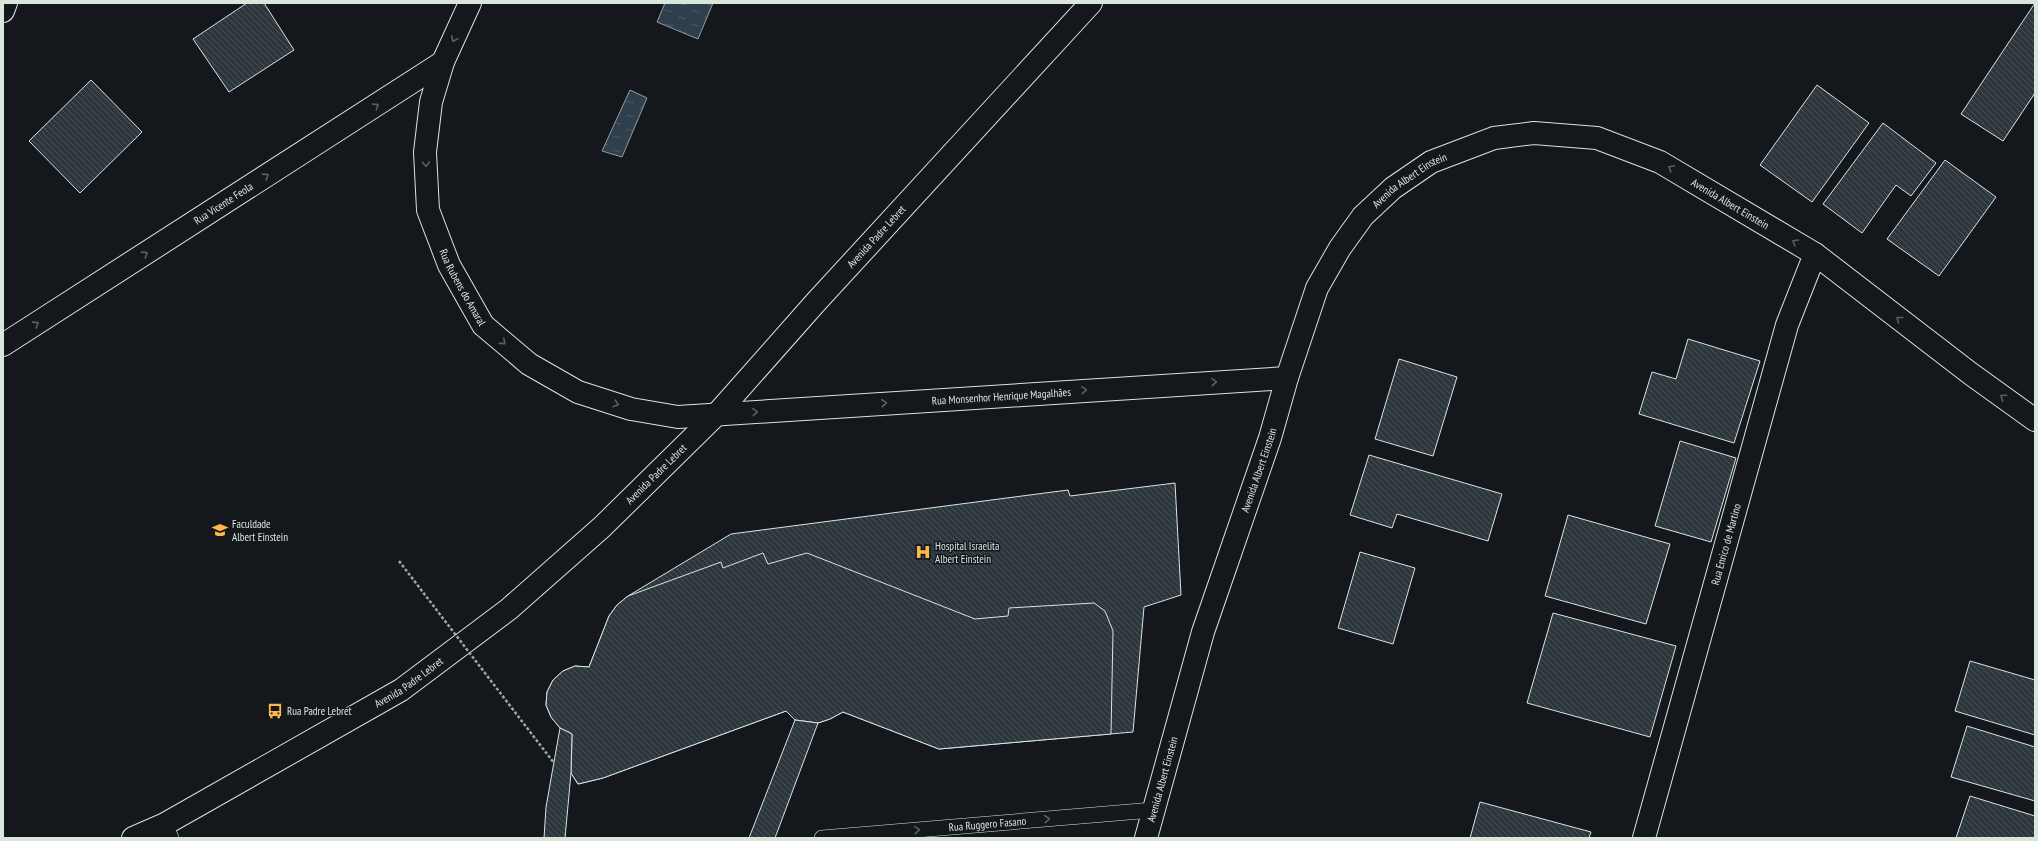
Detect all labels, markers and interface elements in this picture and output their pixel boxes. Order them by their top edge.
one-way arrow [451,34,459,42]
one-way arrow [371,104,378,111]
street label: Avenida Albert Einstein [1369,150,1449,211]
one-way arrow [421,161,430,167]
one-way arrow [1668,166,1675,173]
one-way arrow [262,173,269,181]
street label: Avenida Albert Einstein [1689,175,1772,232]
street label: Rua Vicente Feola [191,179,256,227]
street label: Avenida Padre Lebret [844,202,909,271]
one-way arrow [1792,239,1799,246]
street label: Rua Rubens do Amaral [437,247,489,329]
one-way arrow [141,251,148,259]
one-way arrow [1897,317,1904,324]
one-way arrow [32,322,39,329]
one-way arrow [499,337,506,344]
one-way arrow [1211,378,1217,387]
street label: Rua Monsenhor Henrique Magalhães [931,385,1072,408]
one-way arrow [1081,386,1087,395]
one-way arrow [2000,394,2007,402]
one-way arrow [612,399,619,408]
one-way arrow [881,399,887,407]
one-way arrow [752,407,758,416]
street label: Avenida Albert Einstein [1238,426,1280,514]
street label: Avenida Padre Lebret [622,441,690,507]
street label: Rua Enrico de Martino [1708,502,1744,587]
place label: Faculdade Albert Einstein [232,517,288,544]
school or university icon: Faculdade Albert Einstein [211,521,229,539]
place label: Hospital Israelita Albert Einstein [935,539,999,566]
hospital icon: Hospital Israelita Albert Einstein [914,543,932,561]
street label: Avenida Padre Lebret [372,654,446,711]
bus stop icon: Rua Padre Lebret [266,702,284,720]
place label: Rua Padre Lebret [287,704,351,718]
street label: Avenida Albert Einstein [1144,735,1181,824]
street label: Rua Ruggero Fasano [948,814,1027,834]
one-way arrow [1044,815,1050,824]
one-way arrow [914,826,920,835]

